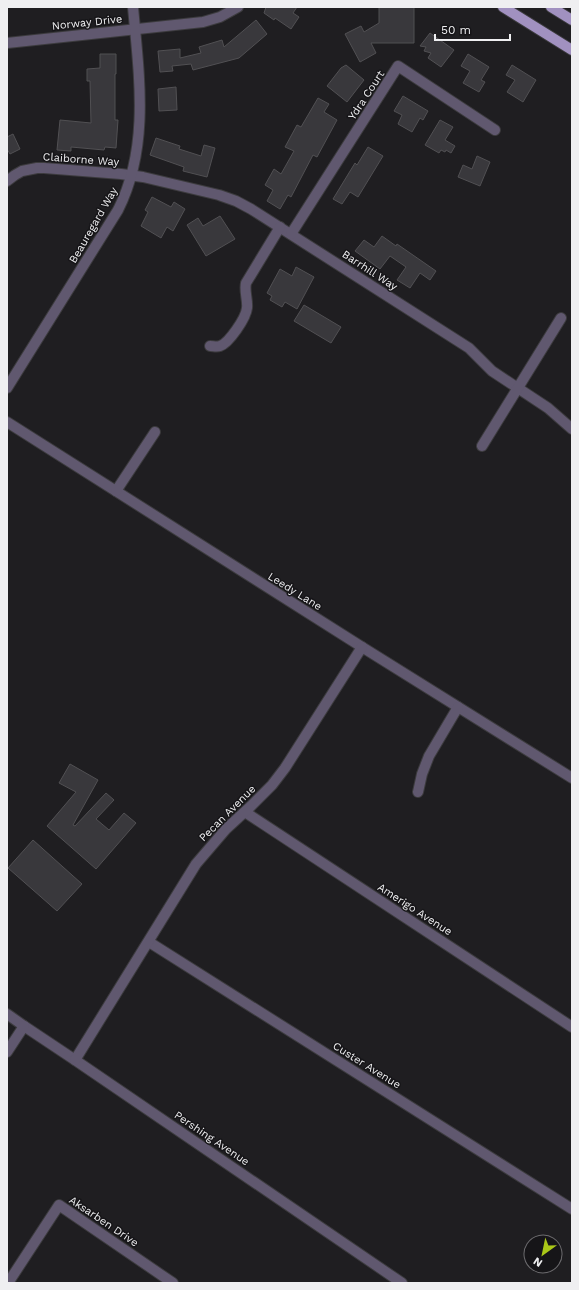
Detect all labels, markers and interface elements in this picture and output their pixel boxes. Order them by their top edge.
street label: Norway Drive [51,12,123,33]
scale bar [435,16,510,42]
text: 50 m [441,23,471,37]
street label: Ydra Court [346,68,387,122]
street label: Claiborne Way [42,150,120,169]
street label: Beauregard Way [66,185,121,266]
street label: Barrhill Way [339,248,400,293]
street label: Leedy Lane [265,570,324,613]
street label: Pecan Avenue [196,782,258,844]
street label: Amerigo Avenue [375,880,454,938]
street label: Custer Avenue [330,1039,403,1091]
street label: Pershing Avenue [172,1109,252,1168]
street label: Aksarben Drive [66,1193,141,1249]
north arrow [523,1234,563,1274]
text: N [531,1254,545,1270]

